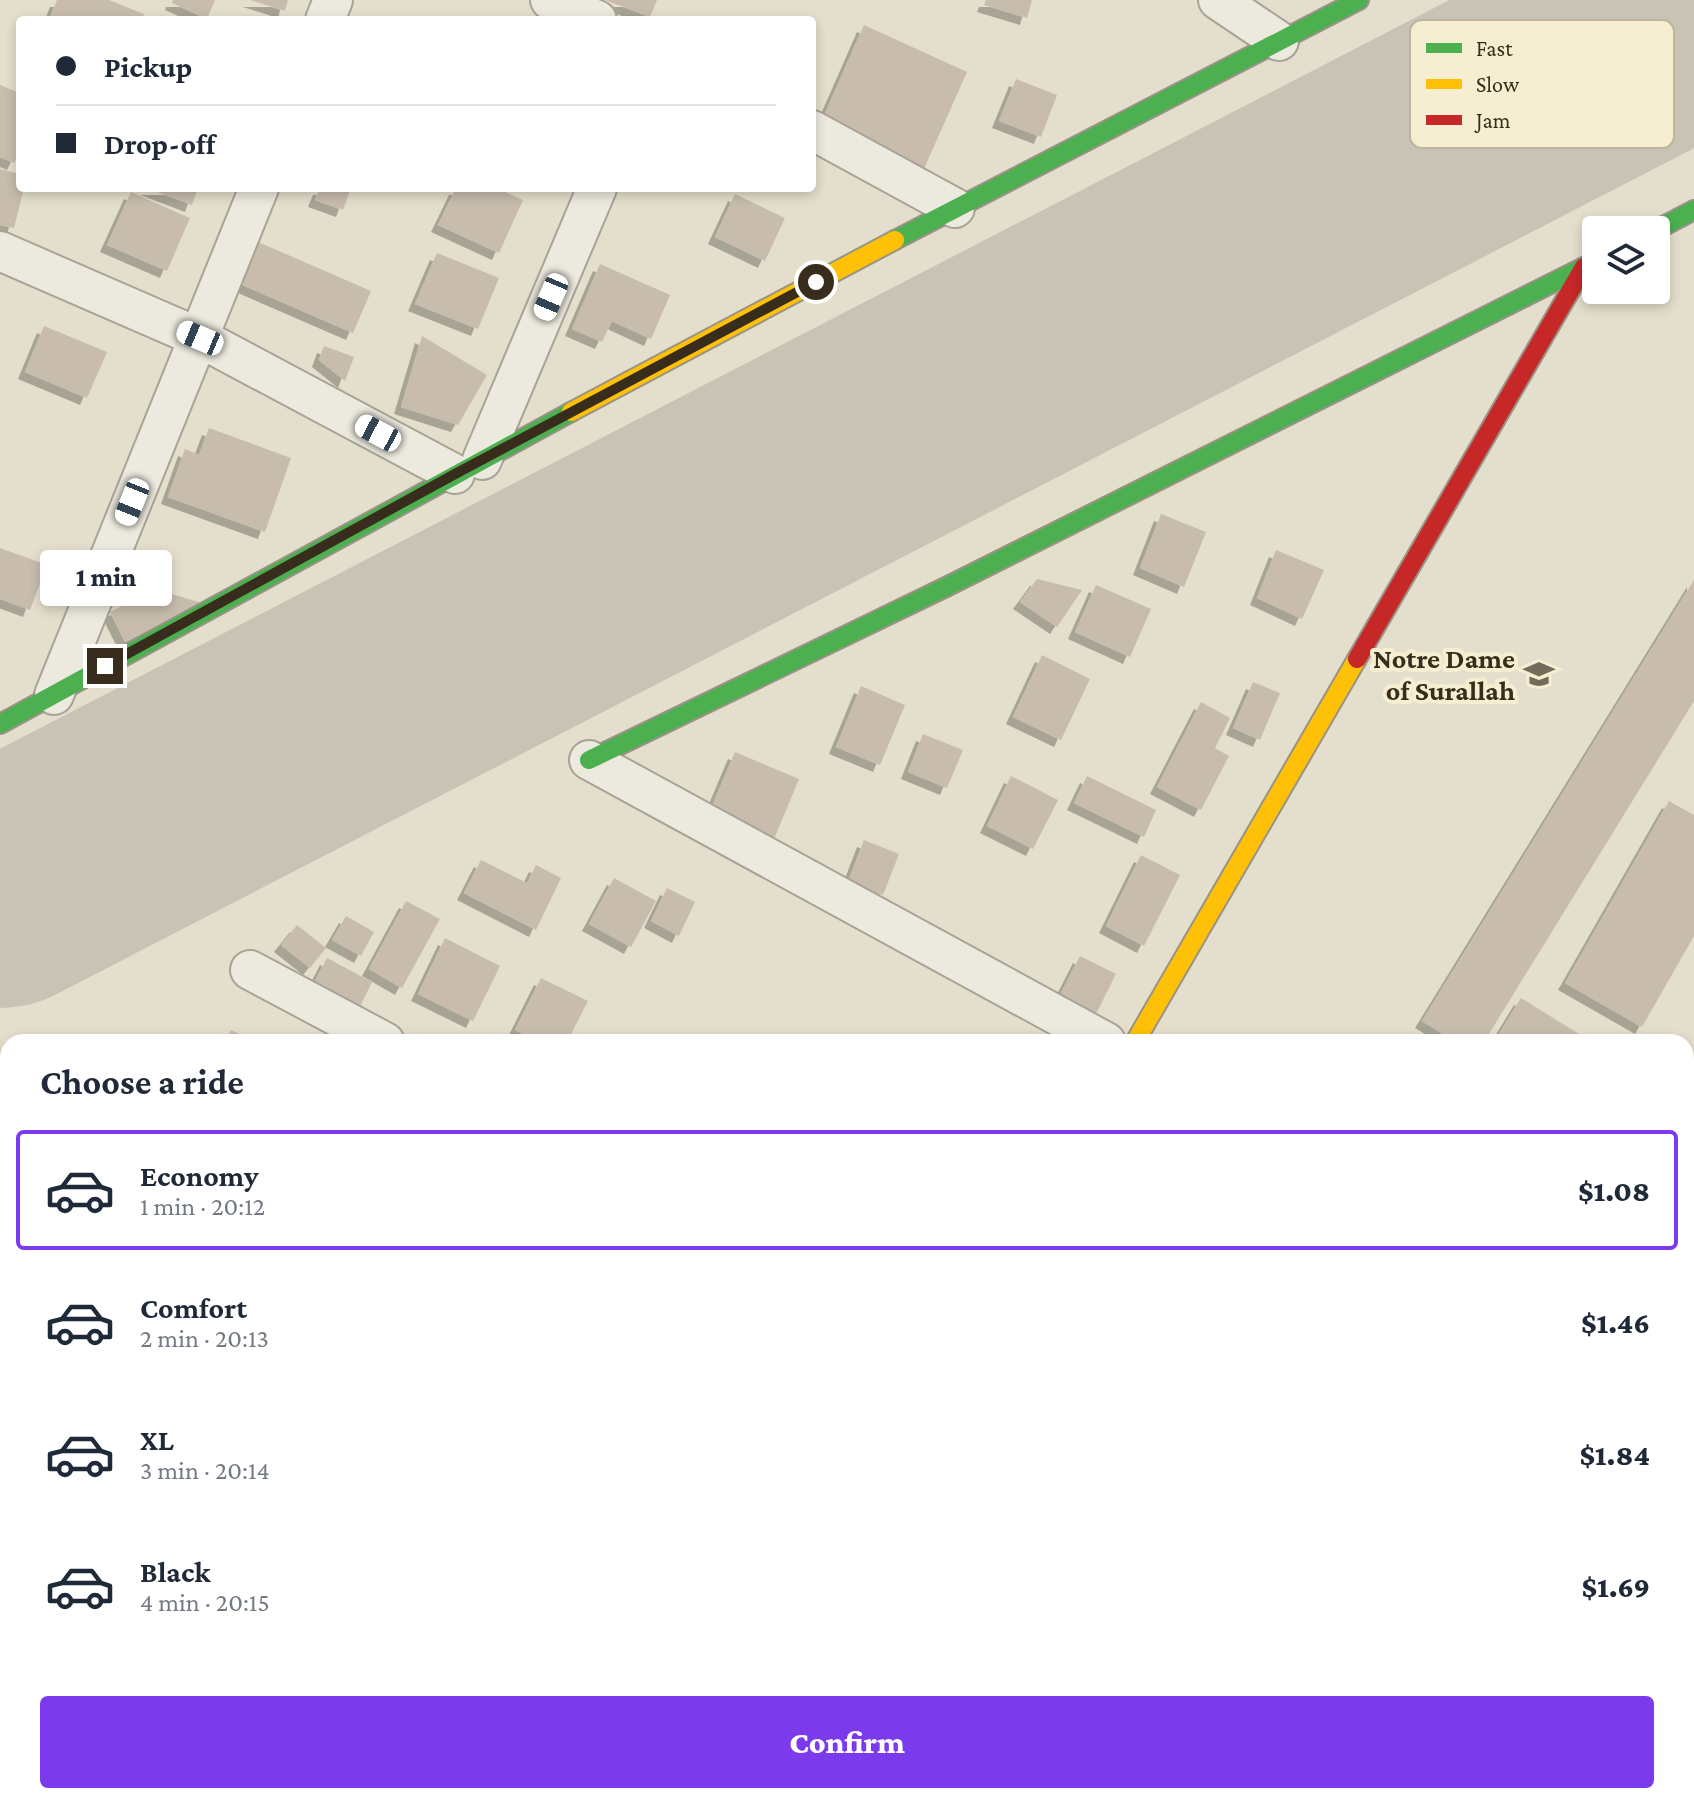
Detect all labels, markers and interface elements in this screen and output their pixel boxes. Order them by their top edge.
legend [1410,20,1674,148]
text: Fast [1476,36,1513,61]
text: Pickup [104,50,192,83]
text: Slow [1476,72,1520,97]
text: Jam [1474,108,1511,133]
text: Drop-off [104,127,215,160]
map controls [1582,216,1670,304]
button: layers [1582,216,1670,304]
route start [798,264,834,300]
car [531,270,571,324]
car [173,318,227,358]
car [351,411,405,455]
car [112,475,152,529]
callout: 1 min [39,550,171,606]
text: 1 min [76,563,136,592]
place label: Notre Dame of Surallah [1373,643,1515,706]
route end [87,648,123,684]
school or university icon: Notre Dame of Surallah [1522,657,1556,691]
text: Choose a ride [40,1062,244,1102]
icon: car [44,1154,116,1226]
text: Economy [140,1159,259,1192]
text: $1.08 [1578,1174,1650,1207]
text: 1 min · 20:12 [140,1192,265,1221]
icon: car [44,1286,116,1358]
text: Comfort [140,1291,247,1324]
text: $1.46 [1581,1306,1650,1339]
text: 2 min · 20:13 [140,1324,269,1353]
icon: car [44,1418,116,1490]
text: XL [140,1423,174,1456]
text: $1.84 [1579,1438,1650,1471]
text: 3 min · 20:14 [140,1456,270,1485]
icon: car [44,1550,116,1622]
text: Black [140,1555,211,1588]
text: $1.69 [1582,1570,1650,1603]
text: 4 min · 20:15 [140,1588,270,1617]
button: Confirm [40,1696,1654,1788]

